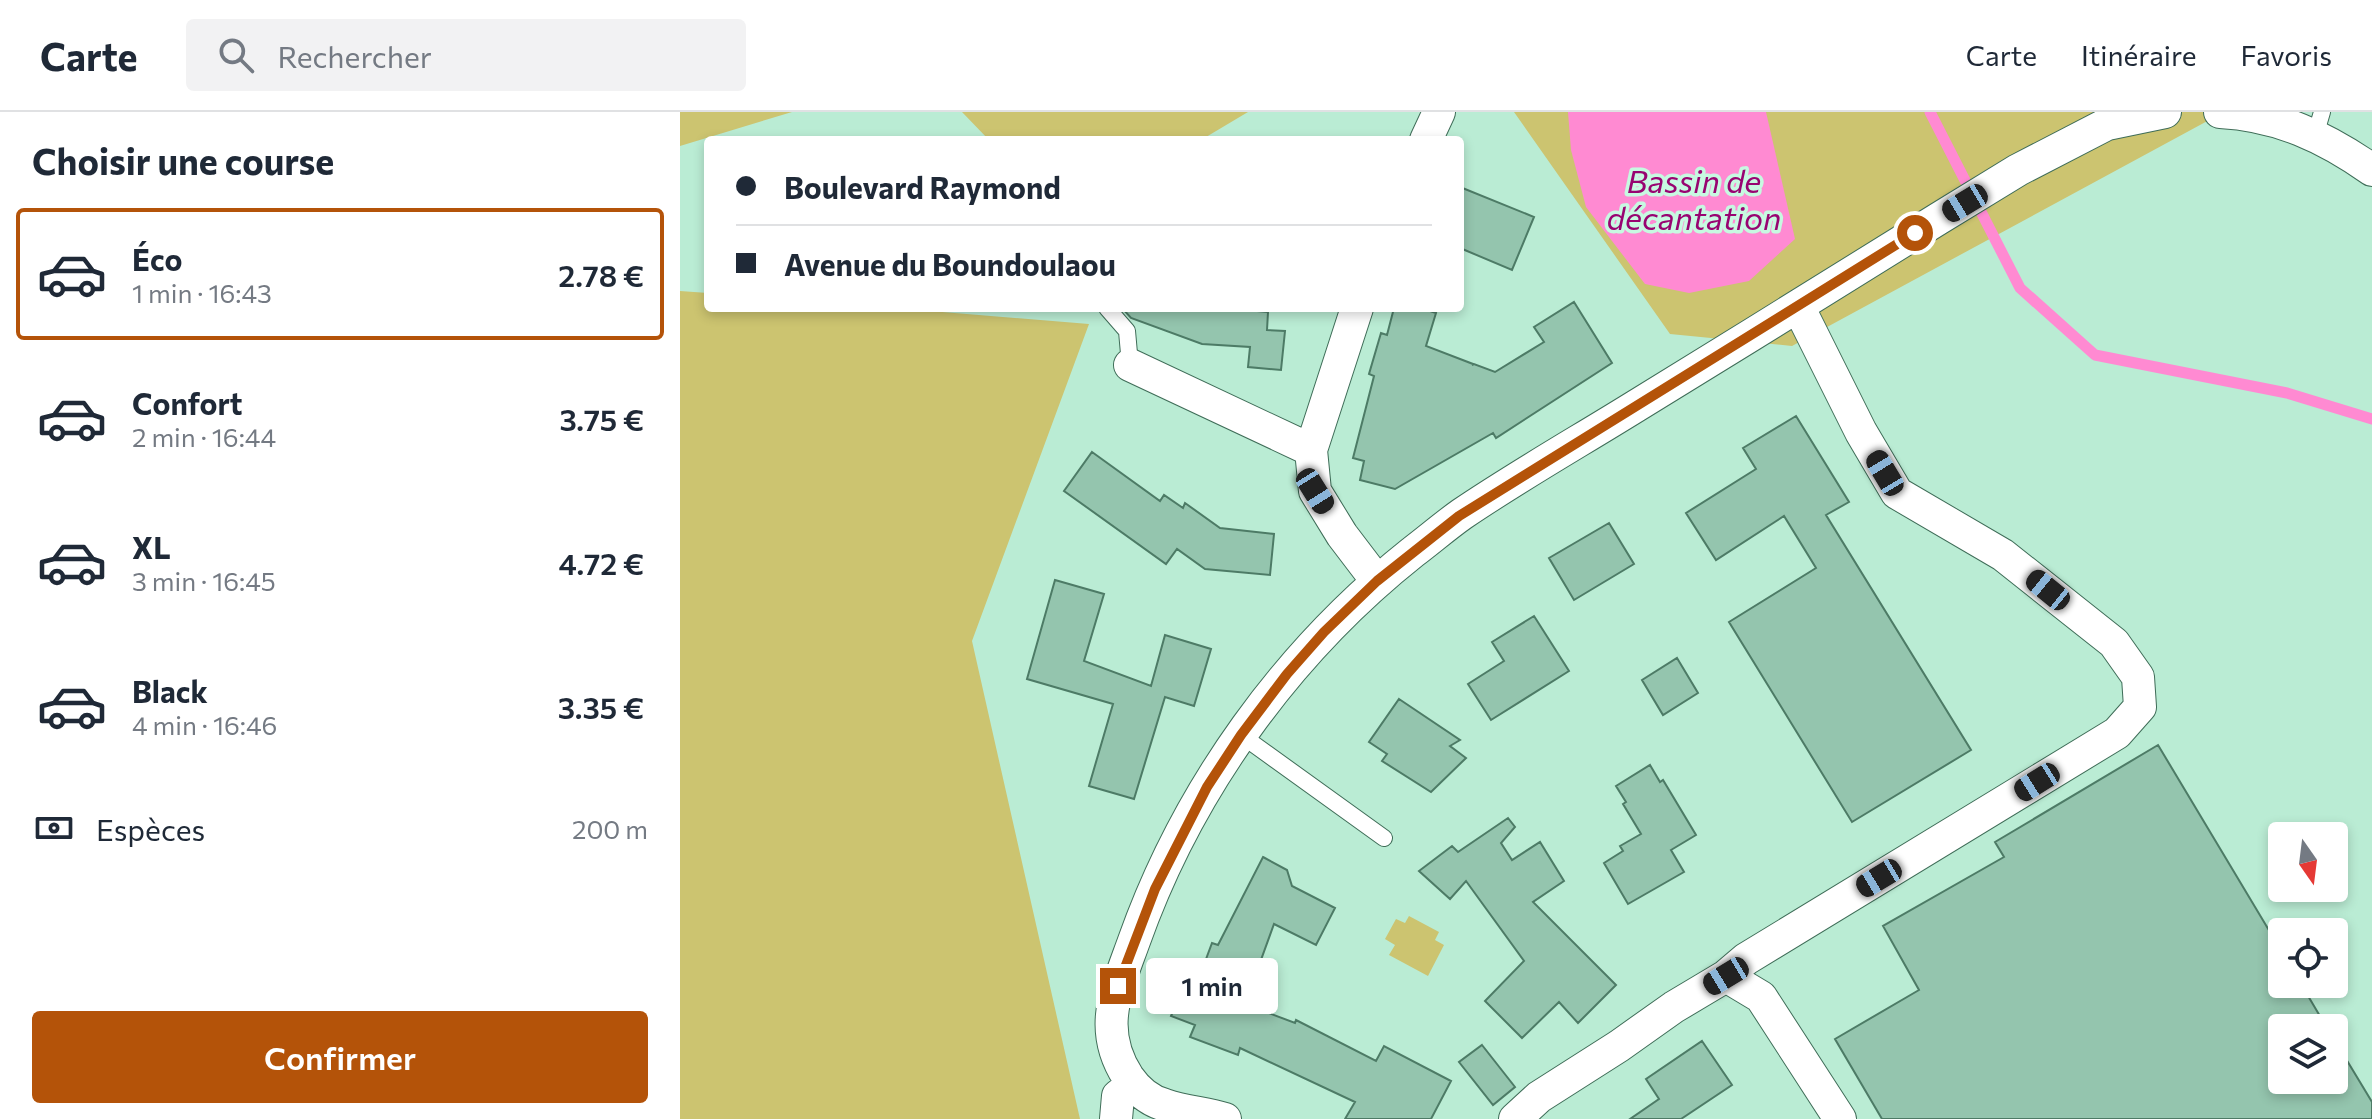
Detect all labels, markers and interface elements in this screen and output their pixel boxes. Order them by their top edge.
search box [186,19,746,91]
text: Carte [40,32,138,79]
icon: search [214,33,258,77]
text: Rechercher [278,37,432,74]
text: Carte [1966,38,2037,72]
text: Itinéraire [2081,38,2196,72]
text: Favoris [2240,38,2332,72]
text: Choisir une course [32,138,334,182]
water label: Bassin de décantation [1607,160,1781,237]
text: Boulevard Raymond [784,168,1061,205]
car [1938,180,1992,226]
route start [1897,215,1933,251]
icon: car [36,238,108,310]
text: Éco [132,240,182,277]
text: Avenue du Boundoulaou [784,245,1116,282]
text: 2.78 € [558,256,644,293]
text: 1 min · 16:43 [132,277,272,308]
icon: car [36,382,108,454]
text: Confort [132,384,243,421]
text: 3.75 € [559,400,644,437]
text: 2 min · 16:44 [132,421,276,452]
car [1862,446,1908,500]
car [1292,464,1338,518]
icon: car [36,526,108,598]
text: XL [132,528,171,565]
text: 4.72 € [558,544,644,581]
text: 3 min · 16:45 [132,565,276,596]
car [2022,566,2074,614]
icon: car [36,670,108,742]
text: Black [132,672,208,709]
text: 3.35 € [558,688,644,725]
text: 4 min · 16:46 [132,709,277,740]
car [2010,759,2064,805]
icon: cash [32,806,76,850]
text: Espèces [96,810,205,847]
text: 200 m [572,813,648,844]
north arrow [2268,822,2348,902]
map controls [2268,822,2348,1094]
car [1852,855,1906,901]
button: locate [2268,918,2348,998]
car [1699,953,1753,999]
callout: 1 min [1146,958,1278,1014]
route end [1100,968,1136,1004]
text: 1 min [1181,970,1243,1001]
button: Confirmer [32,1011,648,1103]
button: layers [2268,1014,2348,1094]

